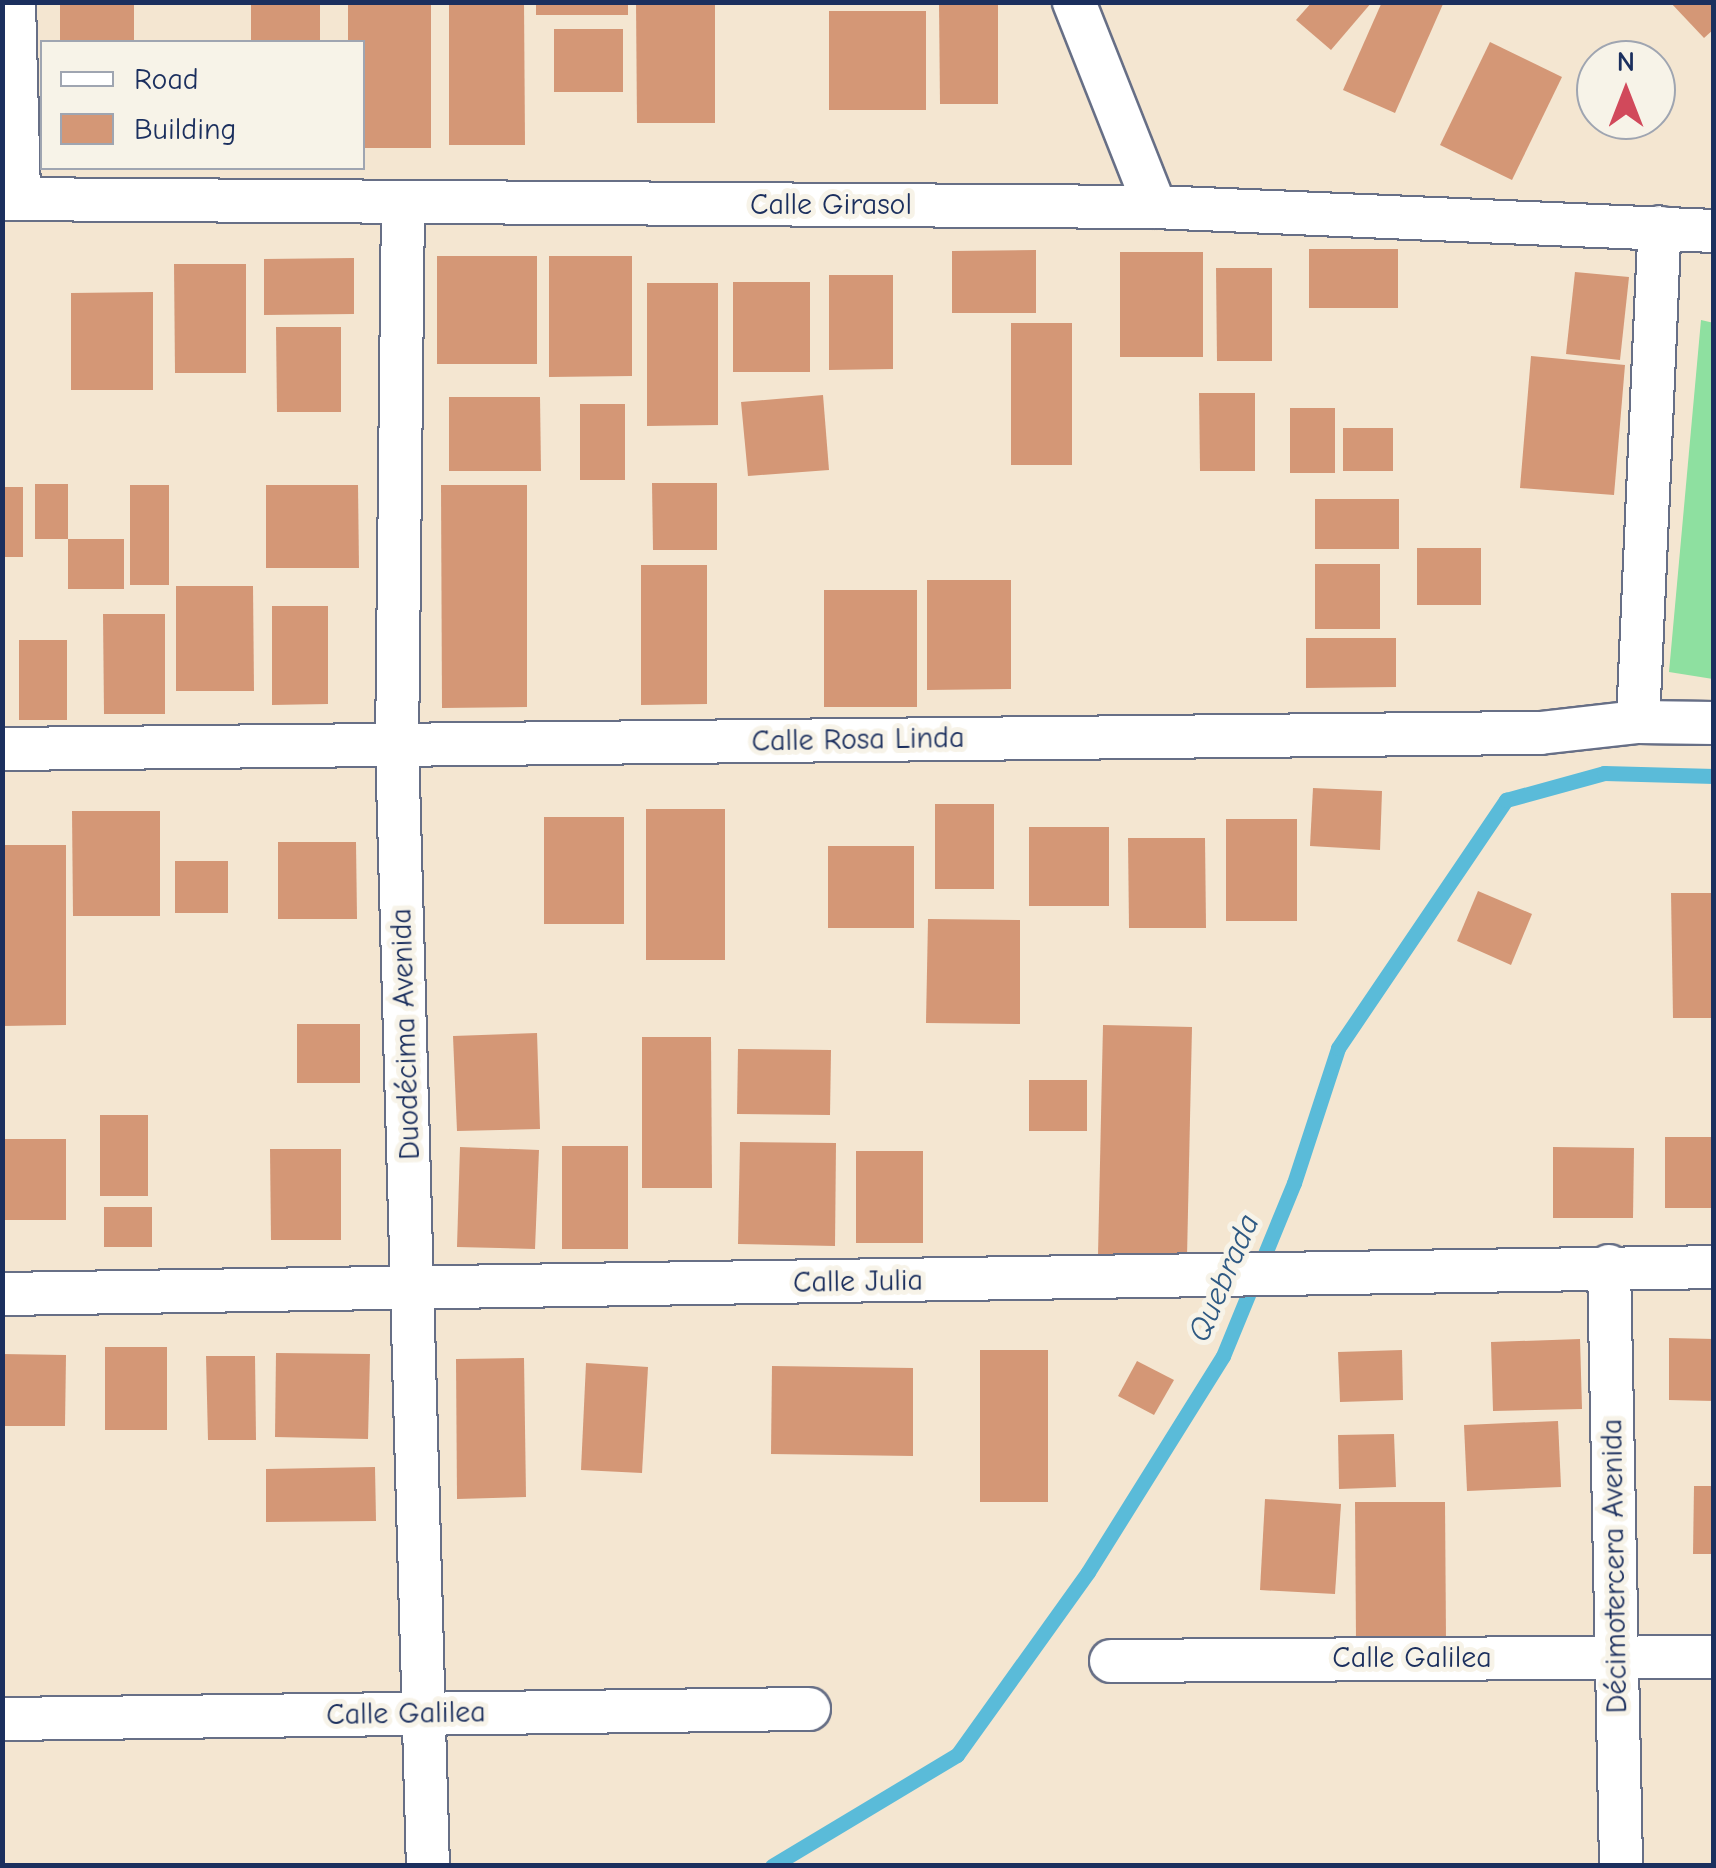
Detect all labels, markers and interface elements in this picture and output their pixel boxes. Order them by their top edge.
legend [40,40,365,170]
north arrow [1576,40,1676,140]
text: N [1617,46,1635,78]
text: Road [134,62,199,97]
text: Building [134,112,237,147]
street label: Calle Girasol [750,187,912,223]
street label: Calle Rosa Linda [751,720,965,760]
street label: Duodécima Avenida [384,908,428,1160]
water label: Quebrada [1180,1209,1268,1347]
street label: Calle Julia [793,1263,923,1301]
street label: Décimotercera Avenida [1594,1418,1636,1714]
street label: Calle Galilea [1332,1640,1492,1676]
street label: Calle Galilea [326,1695,486,1733]

